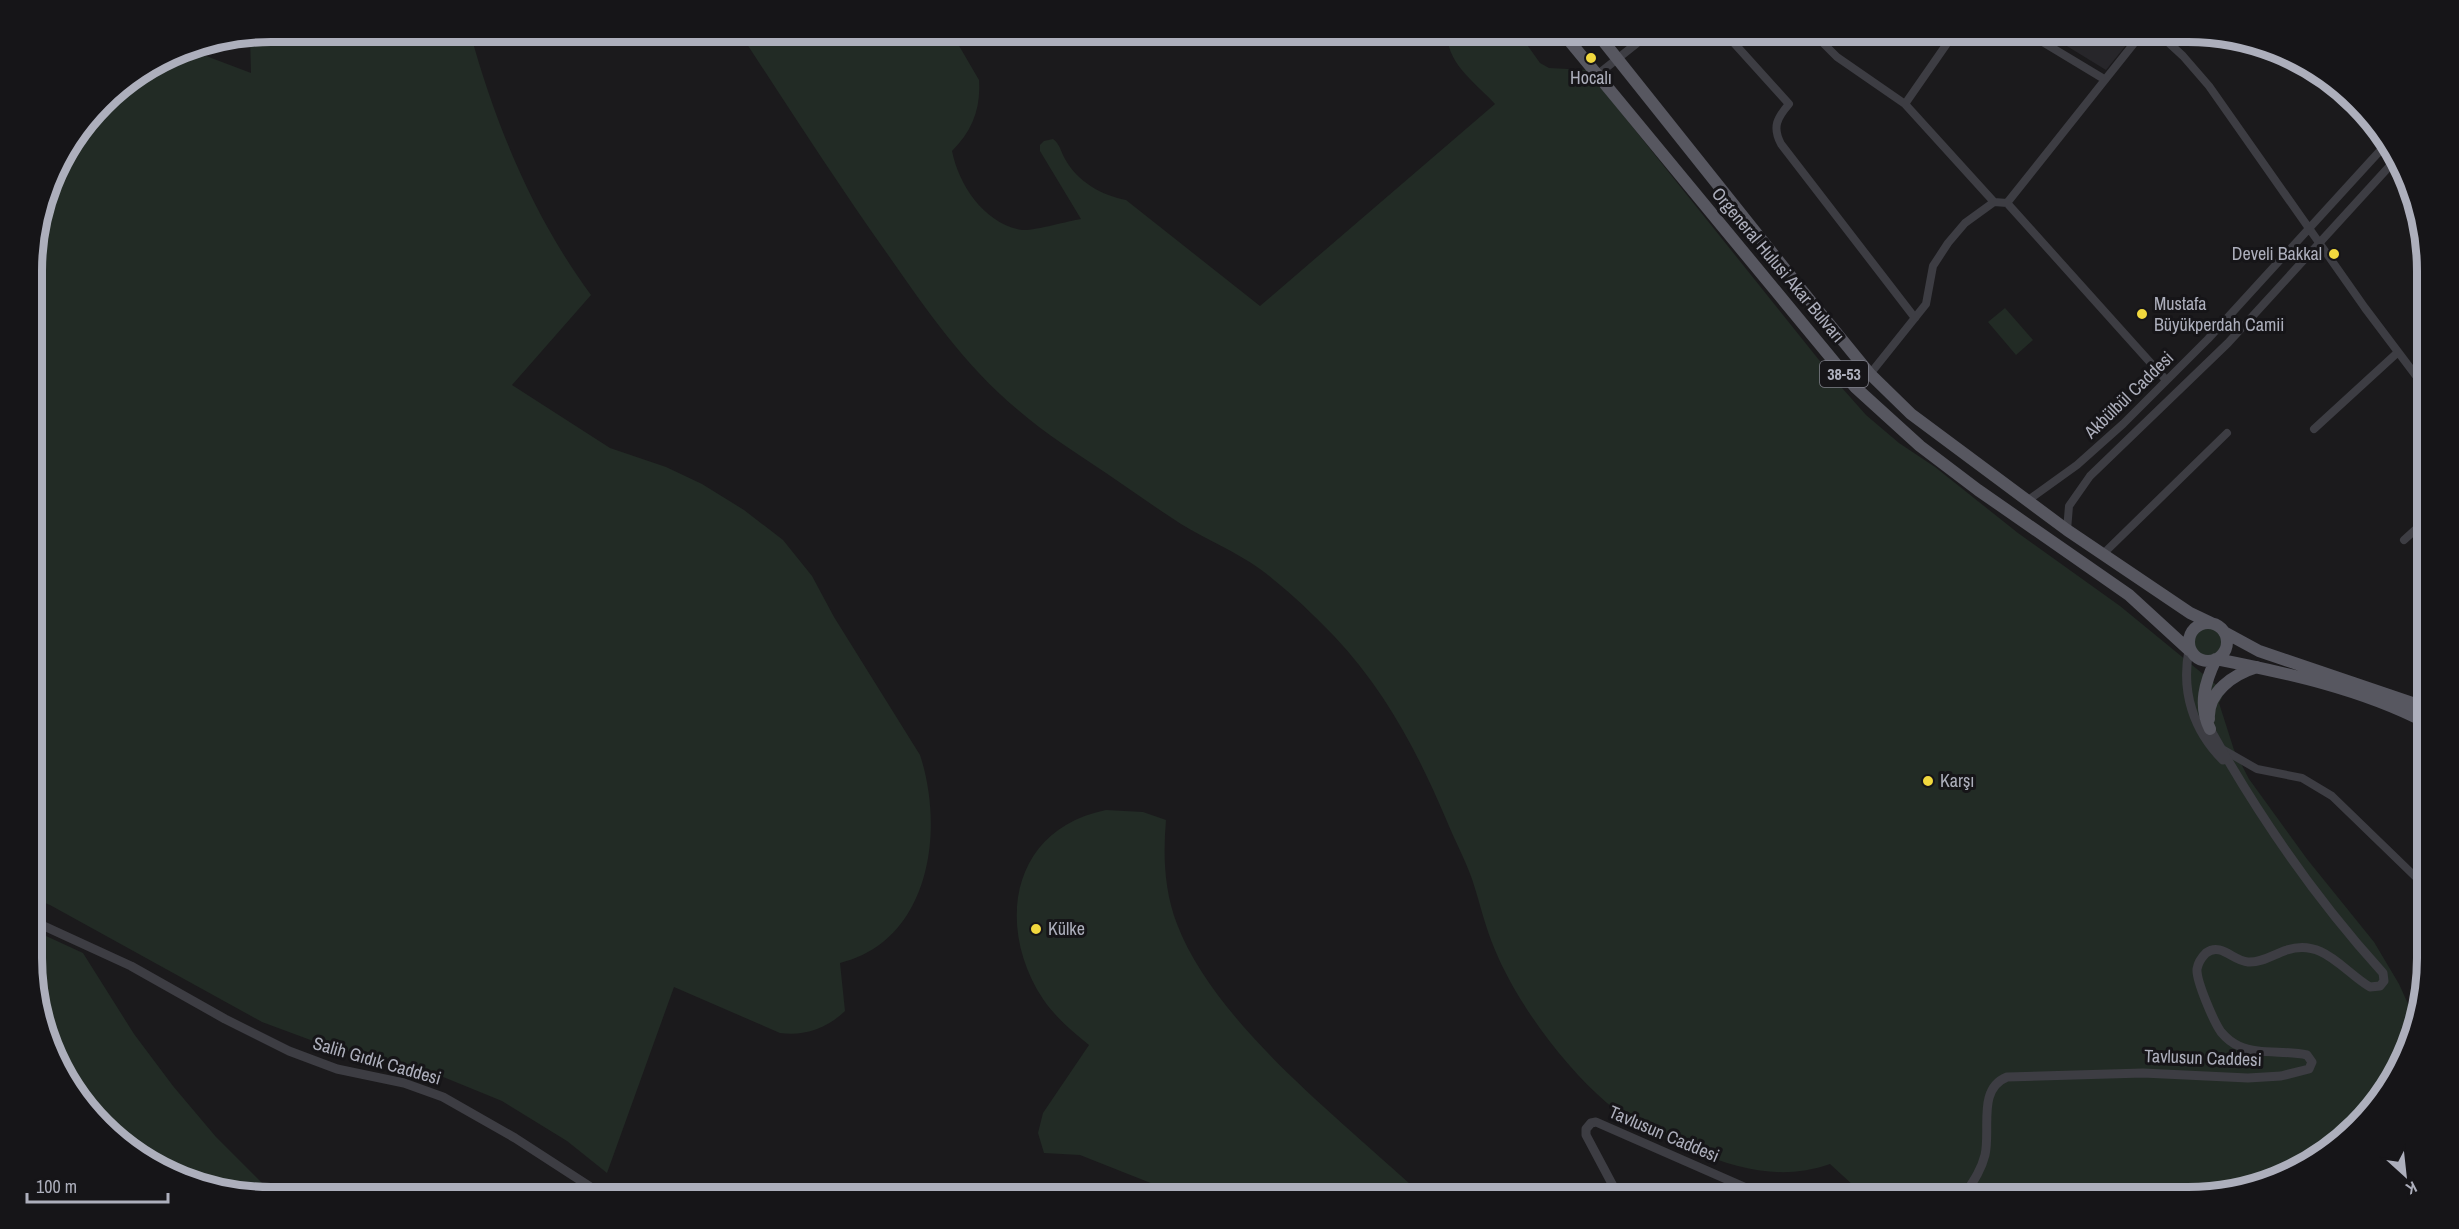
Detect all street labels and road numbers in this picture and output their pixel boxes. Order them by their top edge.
street label: Orgeneral Hulusi Akar Bulvarı [1706,182,1851,347]
street label: Akbülbül Caddesi [2078,345,2179,445]
road number: 38-53 [1820,361,1868,387]
street label: Salih Gıdık Caddesi [310,1030,444,1091]
street label: Tavlusun Caddesi [2144,1043,2262,1072]
street label: Tavlusun Caddesi [1605,1099,1723,1168]

